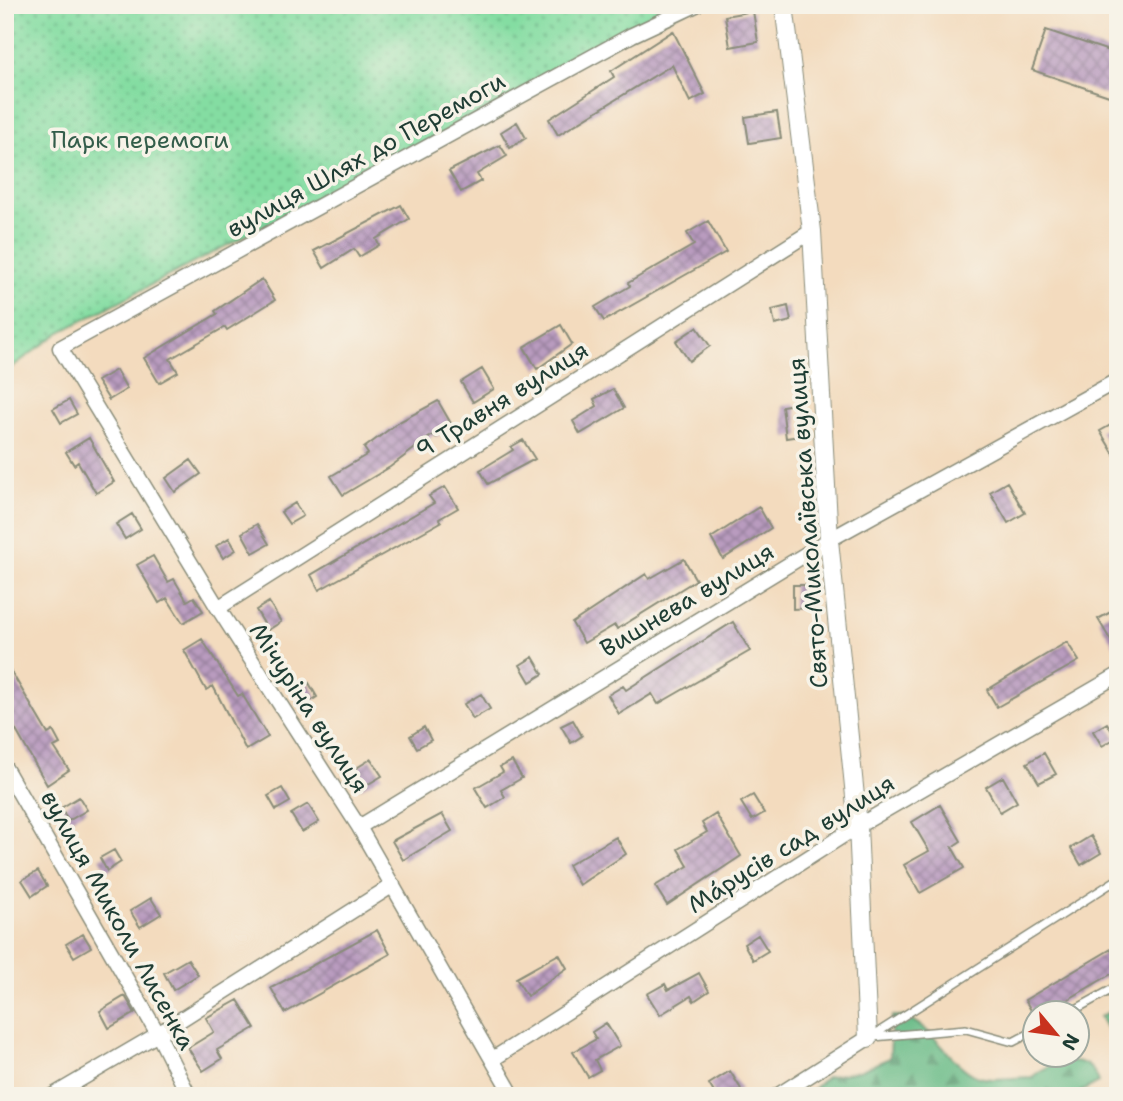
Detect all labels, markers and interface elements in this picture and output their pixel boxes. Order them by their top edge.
street label: вулиця Шлях до Перемоги [221,65,511,245]
park label: Парк перемоги [51,124,229,156]
street label: 9 Травня вулиця [410,334,594,466]
street label: Свято-Миколаївська вулиця [780,356,836,690]
street label: Вишнева вулиця [594,535,780,665]
street label: Мічуріна вулиця [242,617,376,799]
street label: Мáрусів сад вулиця [681,767,901,921]
street label: вулиця Миколи Лисенка [33,785,203,1056]
north arrow [1021,1000,1092,1070]
text: N [1056,1029,1085,1055]

